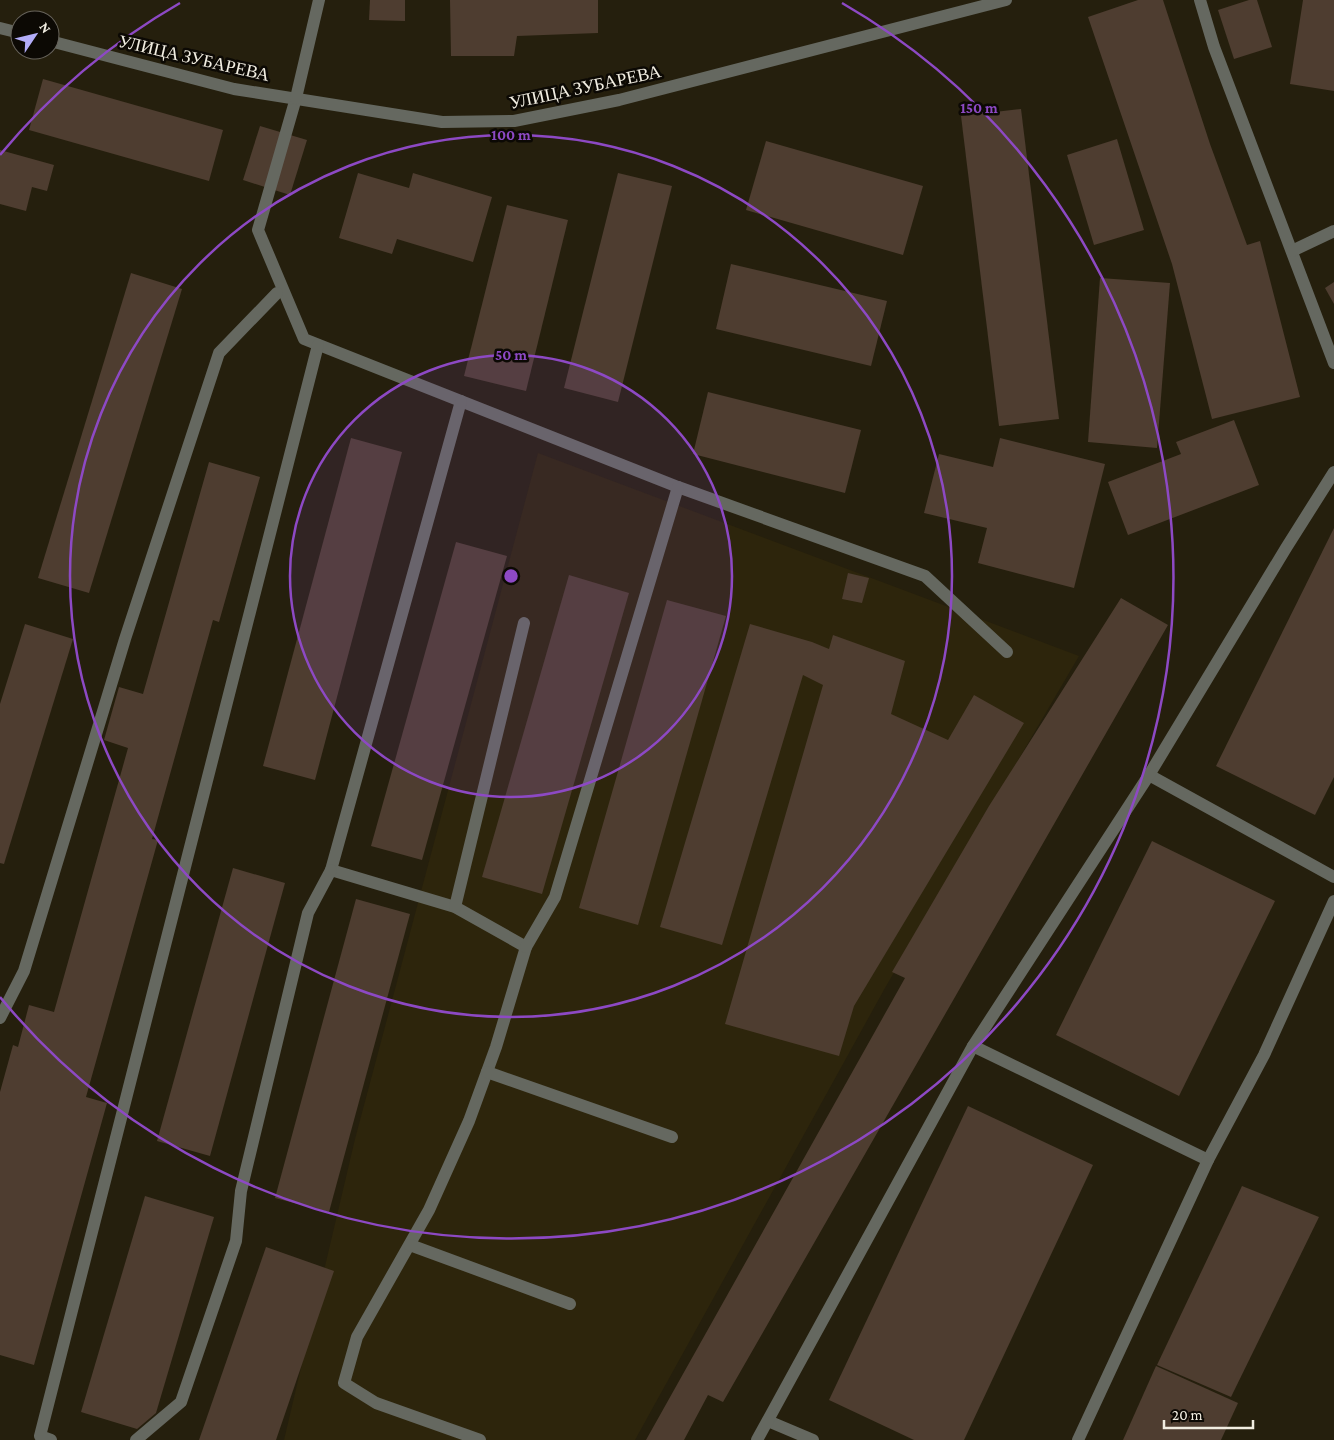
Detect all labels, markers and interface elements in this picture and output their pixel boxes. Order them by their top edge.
north arrow [10,10,60,60]
text: N [36,19,55,36]
street label: УЛИЦА ЗУБАРЕВА [116,31,272,85]
street label: УЛИЦА ЗУБАРЕВА [507,61,663,113]
text: 150 m [960,100,998,116]
text: 100 m [491,127,531,143]
text: 50 m [495,347,527,363]
centre of rings [502,567,520,585]
scale bar [1164,1398,1253,1430]
text: 20 m [1172,1407,1203,1423]

